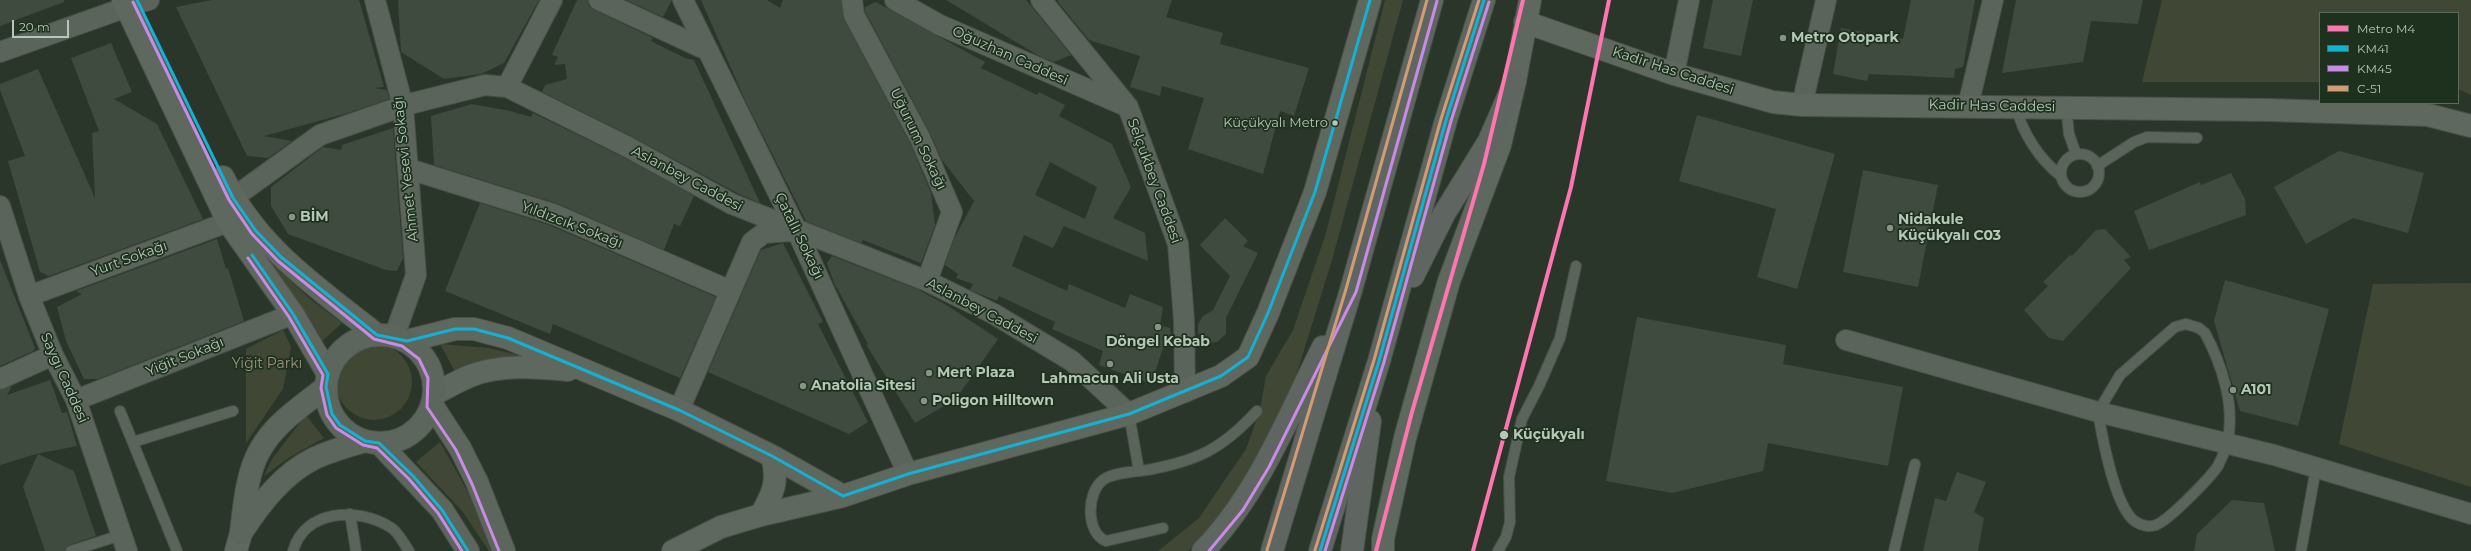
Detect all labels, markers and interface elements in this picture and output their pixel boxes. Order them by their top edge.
scale bar [14,12,71,38]
legend [2319,12,2459,104]
text: 20 m [19,19,50,34]
text: Metro M4 [2357,21,2415,36]
street label: Oğuzhan Caddesi [950,23,1070,89]
place label: Metro Otopark [1791,30,1899,46]
marker: Metro Otopark [1778,33,1788,43]
text: KM41 [2357,41,2389,56]
street label: Kadir Has Caddesi [1610,43,1736,99]
text: KM45 [2357,61,2392,76]
text: C-51 [2357,81,2381,96]
street label: Uğurum Sokağı [886,85,950,193]
street label: Ahmet Yesevi Sokağı [390,95,422,243]
street label: Kadir Has Caddesi [1928,96,2056,116]
place label: Küçükyalı Metro [1223,115,1328,131]
street label: Selçukbey Caddesi [1124,116,1184,246]
marker: Küçükyalı Metro [1330,118,1340,128]
street label: Aslanbey Caddesi [629,143,745,215]
street label: Çatallı Sokağı [771,190,827,282]
street label: Yıldızcık Sokağı [519,198,625,252]
place label: BİM [300,209,329,225]
marker: BİM [287,212,297,222]
place label: Nidakule Küçükyalı C03 [1898,212,2001,244]
marker: Nidakule Küçükyalı C03 [1885,223,1895,233]
street label: Yurt Sokağı [88,237,170,281]
street label: Aslanbey Caddesi [924,275,1040,347]
marker: Döngel Kebab [1153,322,1163,332]
street label: Saygı Caddesi [37,330,91,426]
street label: Yiğit Sokağı [144,334,226,380]
place label: Döngel Kebab [1106,334,1210,350]
park label: Yiğit Parkı [232,356,302,372]
marker: Lahmacun Ali Usta [1105,359,1115,369]
place label: Mert Plaza [937,365,1015,381]
marker: Mert Plaza [924,368,934,378]
place label: Lahmacun Ali Usta [1041,371,1179,387]
place label: Anatolia Sitesi [811,378,916,394]
marker: Anatolia Sitesi [798,381,808,391]
place label: A101 [2241,382,2272,398]
marker: A101 [2228,385,2238,395]
place label: Poligon Hilltown [932,393,1054,409]
marker: Poligon Hilltown [919,396,929,406]
place label: Küçükyalı [1513,427,1585,443]
marker: Küçükyalı [1498,429,1510,441]

